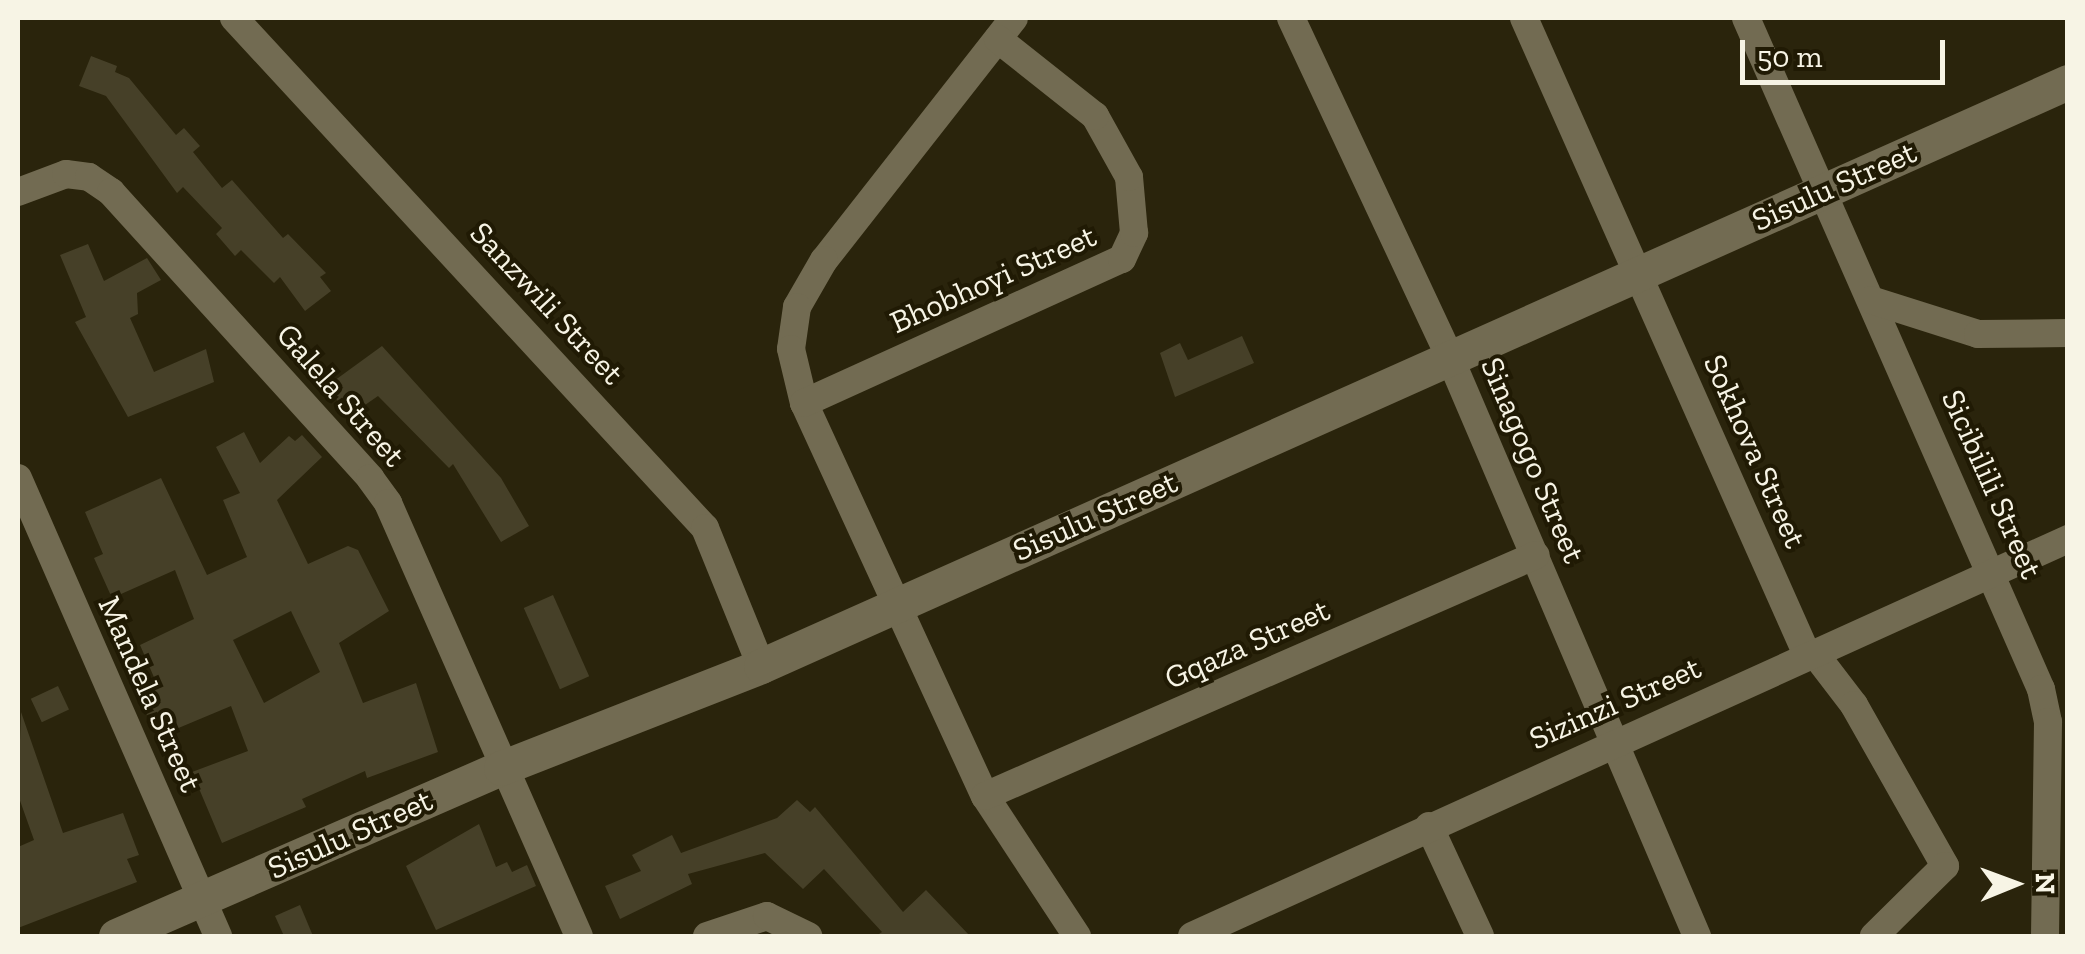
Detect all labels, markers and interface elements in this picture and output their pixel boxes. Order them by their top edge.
scale bar [1745,20,1950,82]
text: 50 m [1757,39,1822,75]
street label: Sisulu Street [1746,133,1922,239]
street label: Sanzwili Street [462,214,632,392]
street label: Bhobhoyi Street [884,216,1102,342]
street label: Galela Street [269,316,413,474]
street label: Sokhova Street [1695,349,1815,553]
street label: Sinagogo Street [1472,352,1594,568]
street label: Sicibilili Street [1933,384,2051,584]
street label: Sisulu Street [1007,463,1183,569]
street label: Mandela Street [90,590,210,798]
street label: Gqaza Street [1159,591,1335,697]
street label: Sizinzi Street [1523,648,1707,758]
street label: Sisulu Street [262,781,438,887]
north arrow [1965,834,2065,934]
text: N [2029,873,2062,894]

